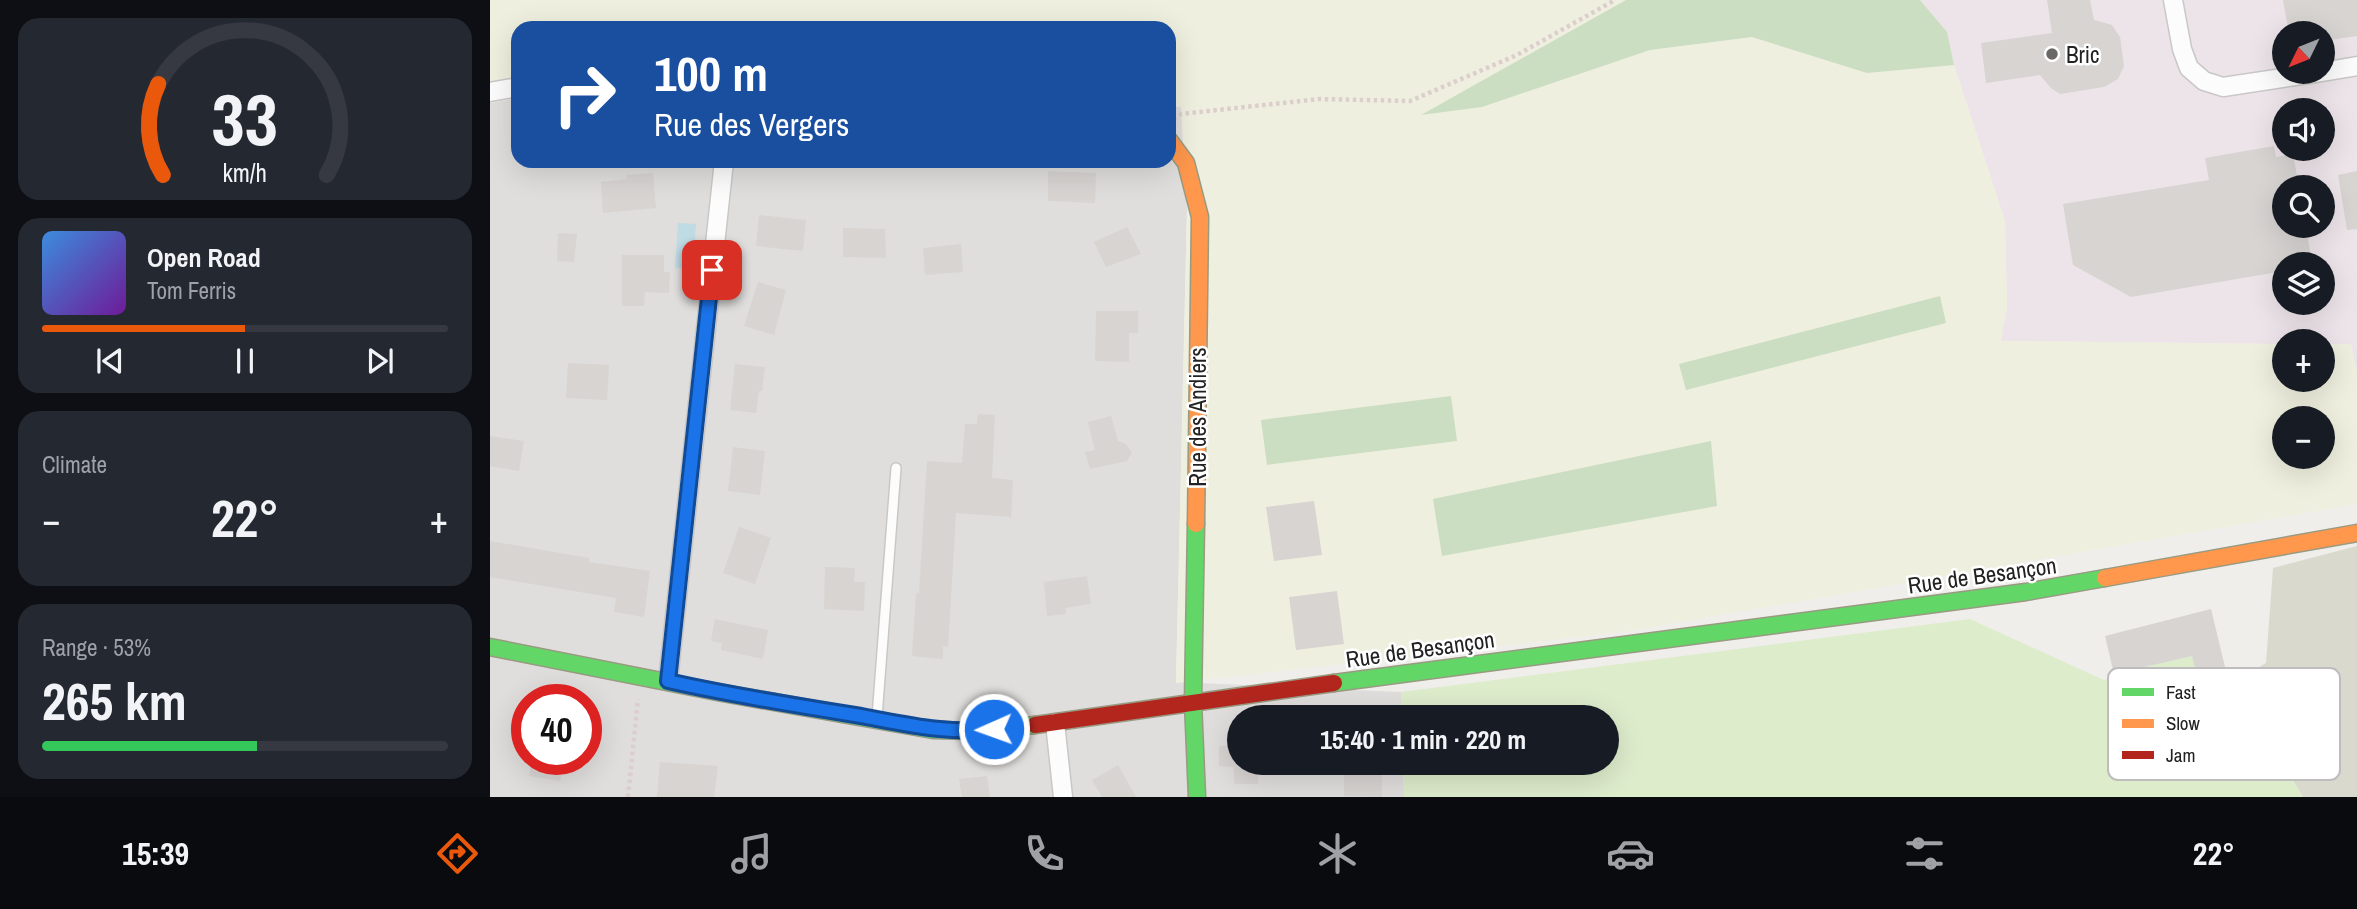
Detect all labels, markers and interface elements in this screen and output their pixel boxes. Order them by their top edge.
north arrow [2272,21,2334,84]
map controls [2272,21,2335,469]
place label: Bric [2066,39,2100,70]
text: 100 m [654,40,768,106]
marker: Bric [2044,46,2060,62]
icon: right [539,49,630,140]
text: 33 [212,70,278,168]
button: sound [2272,98,2335,161]
text: Rue des Vergers [654,103,849,146]
text: km/h [223,156,267,190]
button: search [2272,175,2335,238]
text: Open Road [147,240,261,275]
pin [682,240,742,300]
icon: arrive [693,251,731,289]
button: layers [2272,252,2335,315]
text: Tom Ferris [147,275,236,306]
button: + [2272,329,2335,392]
icon: previous [91,342,129,380]
icon: pause [226,342,264,380]
icon: next [361,342,399,380]
street label: Rue des Andiers [1182,347,1213,487]
button: − [2272,406,2335,469]
text: Climate [42,449,107,480]
text: 22° [211,483,279,553]
text: − [42,494,60,545]
text: + [430,494,448,545]
street label: Rue de Besançon [1906,549,2058,601]
street label: Rue de Besançon [1344,623,1496,675]
text: Range · 53% [42,632,151,663]
text: 265 km [42,666,187,736]
legend [2108,668,2340,780]
text: Fast [2166,679,2196,705]
speed limit sign: 40 [511,684,602,775]
position arrow [957,692,1031,766]
text: Slow [2166,710,2201,736]
text: 15:40 · 1 min · 220 m [1320,722,1526,757]
text: Jam [2166,742,2195,768]
icon: directions [433,829,482,878]
icon: music [727,829,776,878]
icon: phone [1020,829,1069,878]
icon: climate [1313,829,1362,878]
icon: car [1606,829,1655,878]
icon: filters [1900,829,1949,878]
text: 15:39 [122,832,189,875]
text: 22° [2193,832,2235,875]

